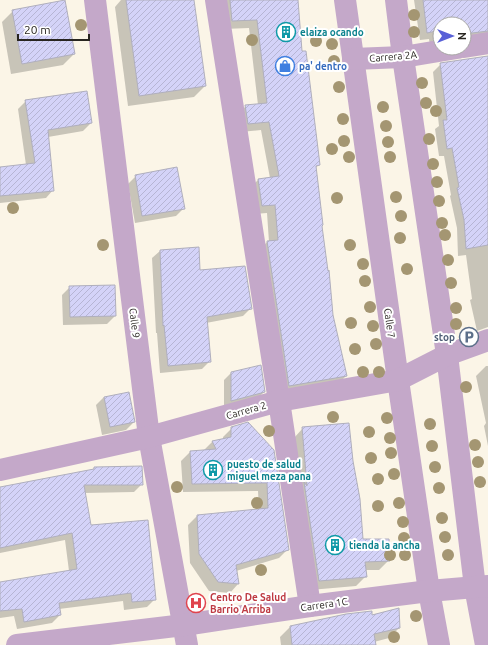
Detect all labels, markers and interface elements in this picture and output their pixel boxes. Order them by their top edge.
scale bar [18,16,89,42]
north arrow [432,16,472,56]
building icon: elaiza ocando [275,21,297,43]
text: 20 m [24,23,51,36]
place label: elaiza ocando [300,27,364,38]
text: N [456,32,468,40]
street label: Carrera 2A [369,49,418,64]
shop icon: pa' dentro [274,55,296,77]
place label: pa' dentro [299,61,347,72]
street label: Calle 7 [382,307,397,339]
street label: Calle 9 [127,308,142,339]
parking icon: stop [458,326,480,348]
place label: stop [434,332,455,343]
street label: Carrera 2 [225,400,267,421]
building icon: puesto de salud miguel meza pana [202,459,224,481]
place label: puesto de salud miguel meza pana [227,459,311,482]
building icon: tienda la ancha [324,534,346,556]
place label: tienda la ancha [349,540,420,551]
hospital icon: Centro De Salud Barrio Arriba [185,592,207,614]
place label: Centro De Salud Barrio Arriba [210,592,286,615]
street label: Carrera 1C [300,596,348,613]

